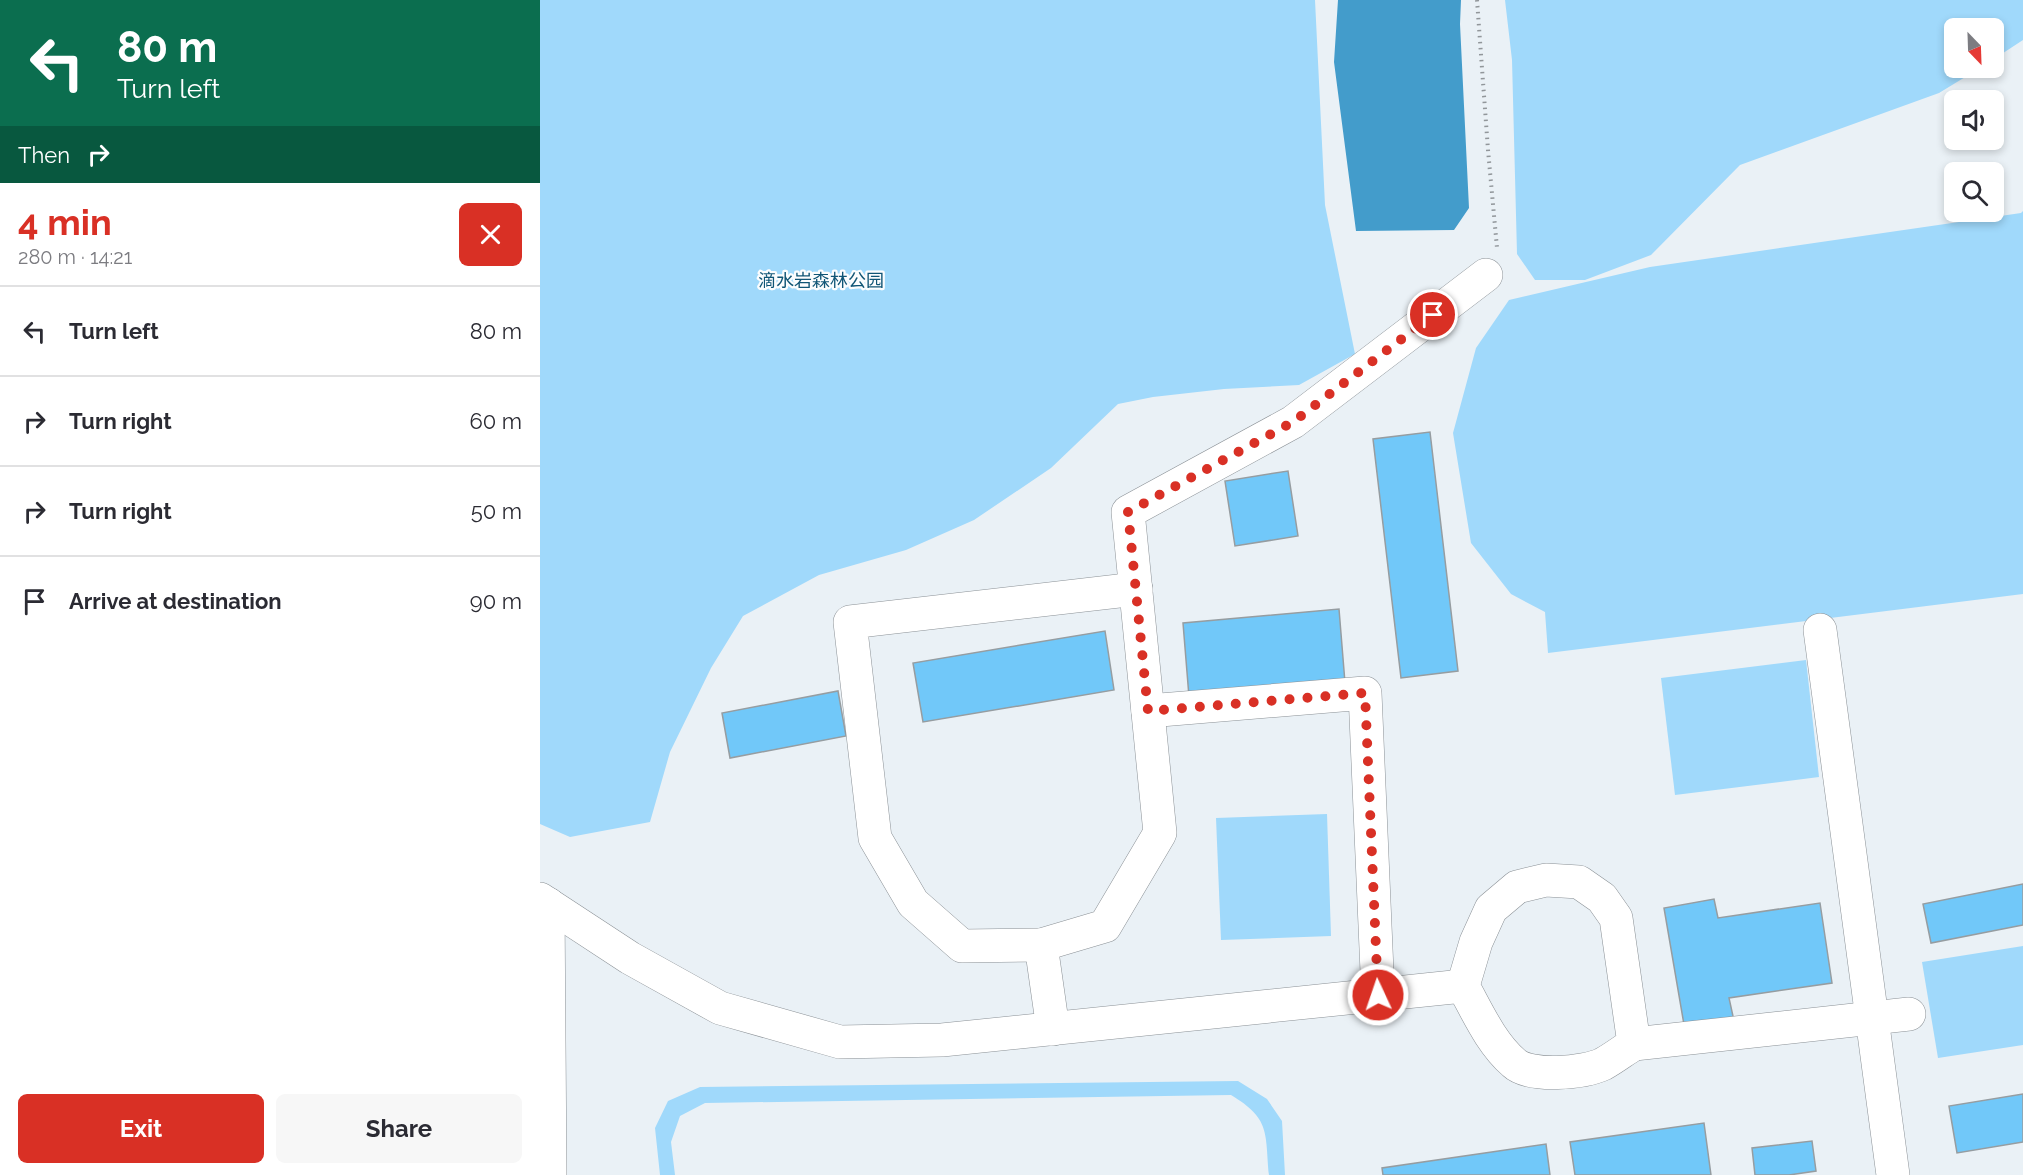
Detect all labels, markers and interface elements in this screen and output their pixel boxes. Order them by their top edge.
north arrow [1944,18,2004,78]
map controls [1944,18,2004,222]
text: 80 m [117,23,217,72]
icon: left [18,24,96,102]
text: Turn left [117,73,220,104]
button: sound [1944,90,2004,150]
icon: right [82,138,115,171]
text: Then [18,142,70,168]
button: search [1944,162,2004,222]
text: 4 min [18,201,112,243]
button: close [459,203,522,266]
text: 280 m · 14:21 [18,245,132,269]
park label: 滴水岩森林公园 [758,270,884,291]
pin [1407,289,1458,340]
icon: arrive [1416,298,1449,331]
icon: left [18,315,51,348]
text: Turn left [69,318,159,344]
text: 80 m [470,318,522,344]
icon: right [18,405,51,438]
text: Turn right [69,408,172,434]
text: 60 m [469,408,522,434]
icon: right [18,495,51,528]
text: Turn right [69,498,172,524]
text: 50 m [471,498,522,524]
icon: arrive [18,585,51,618]
text: Arrive at destination [69,588,282,614]
text: 90 m [470,588,522,614]
position arrow [1346,963,1410,1027]
button: Exit [18,1094,264,1163]
button: Share [276,1094,522,1163]

